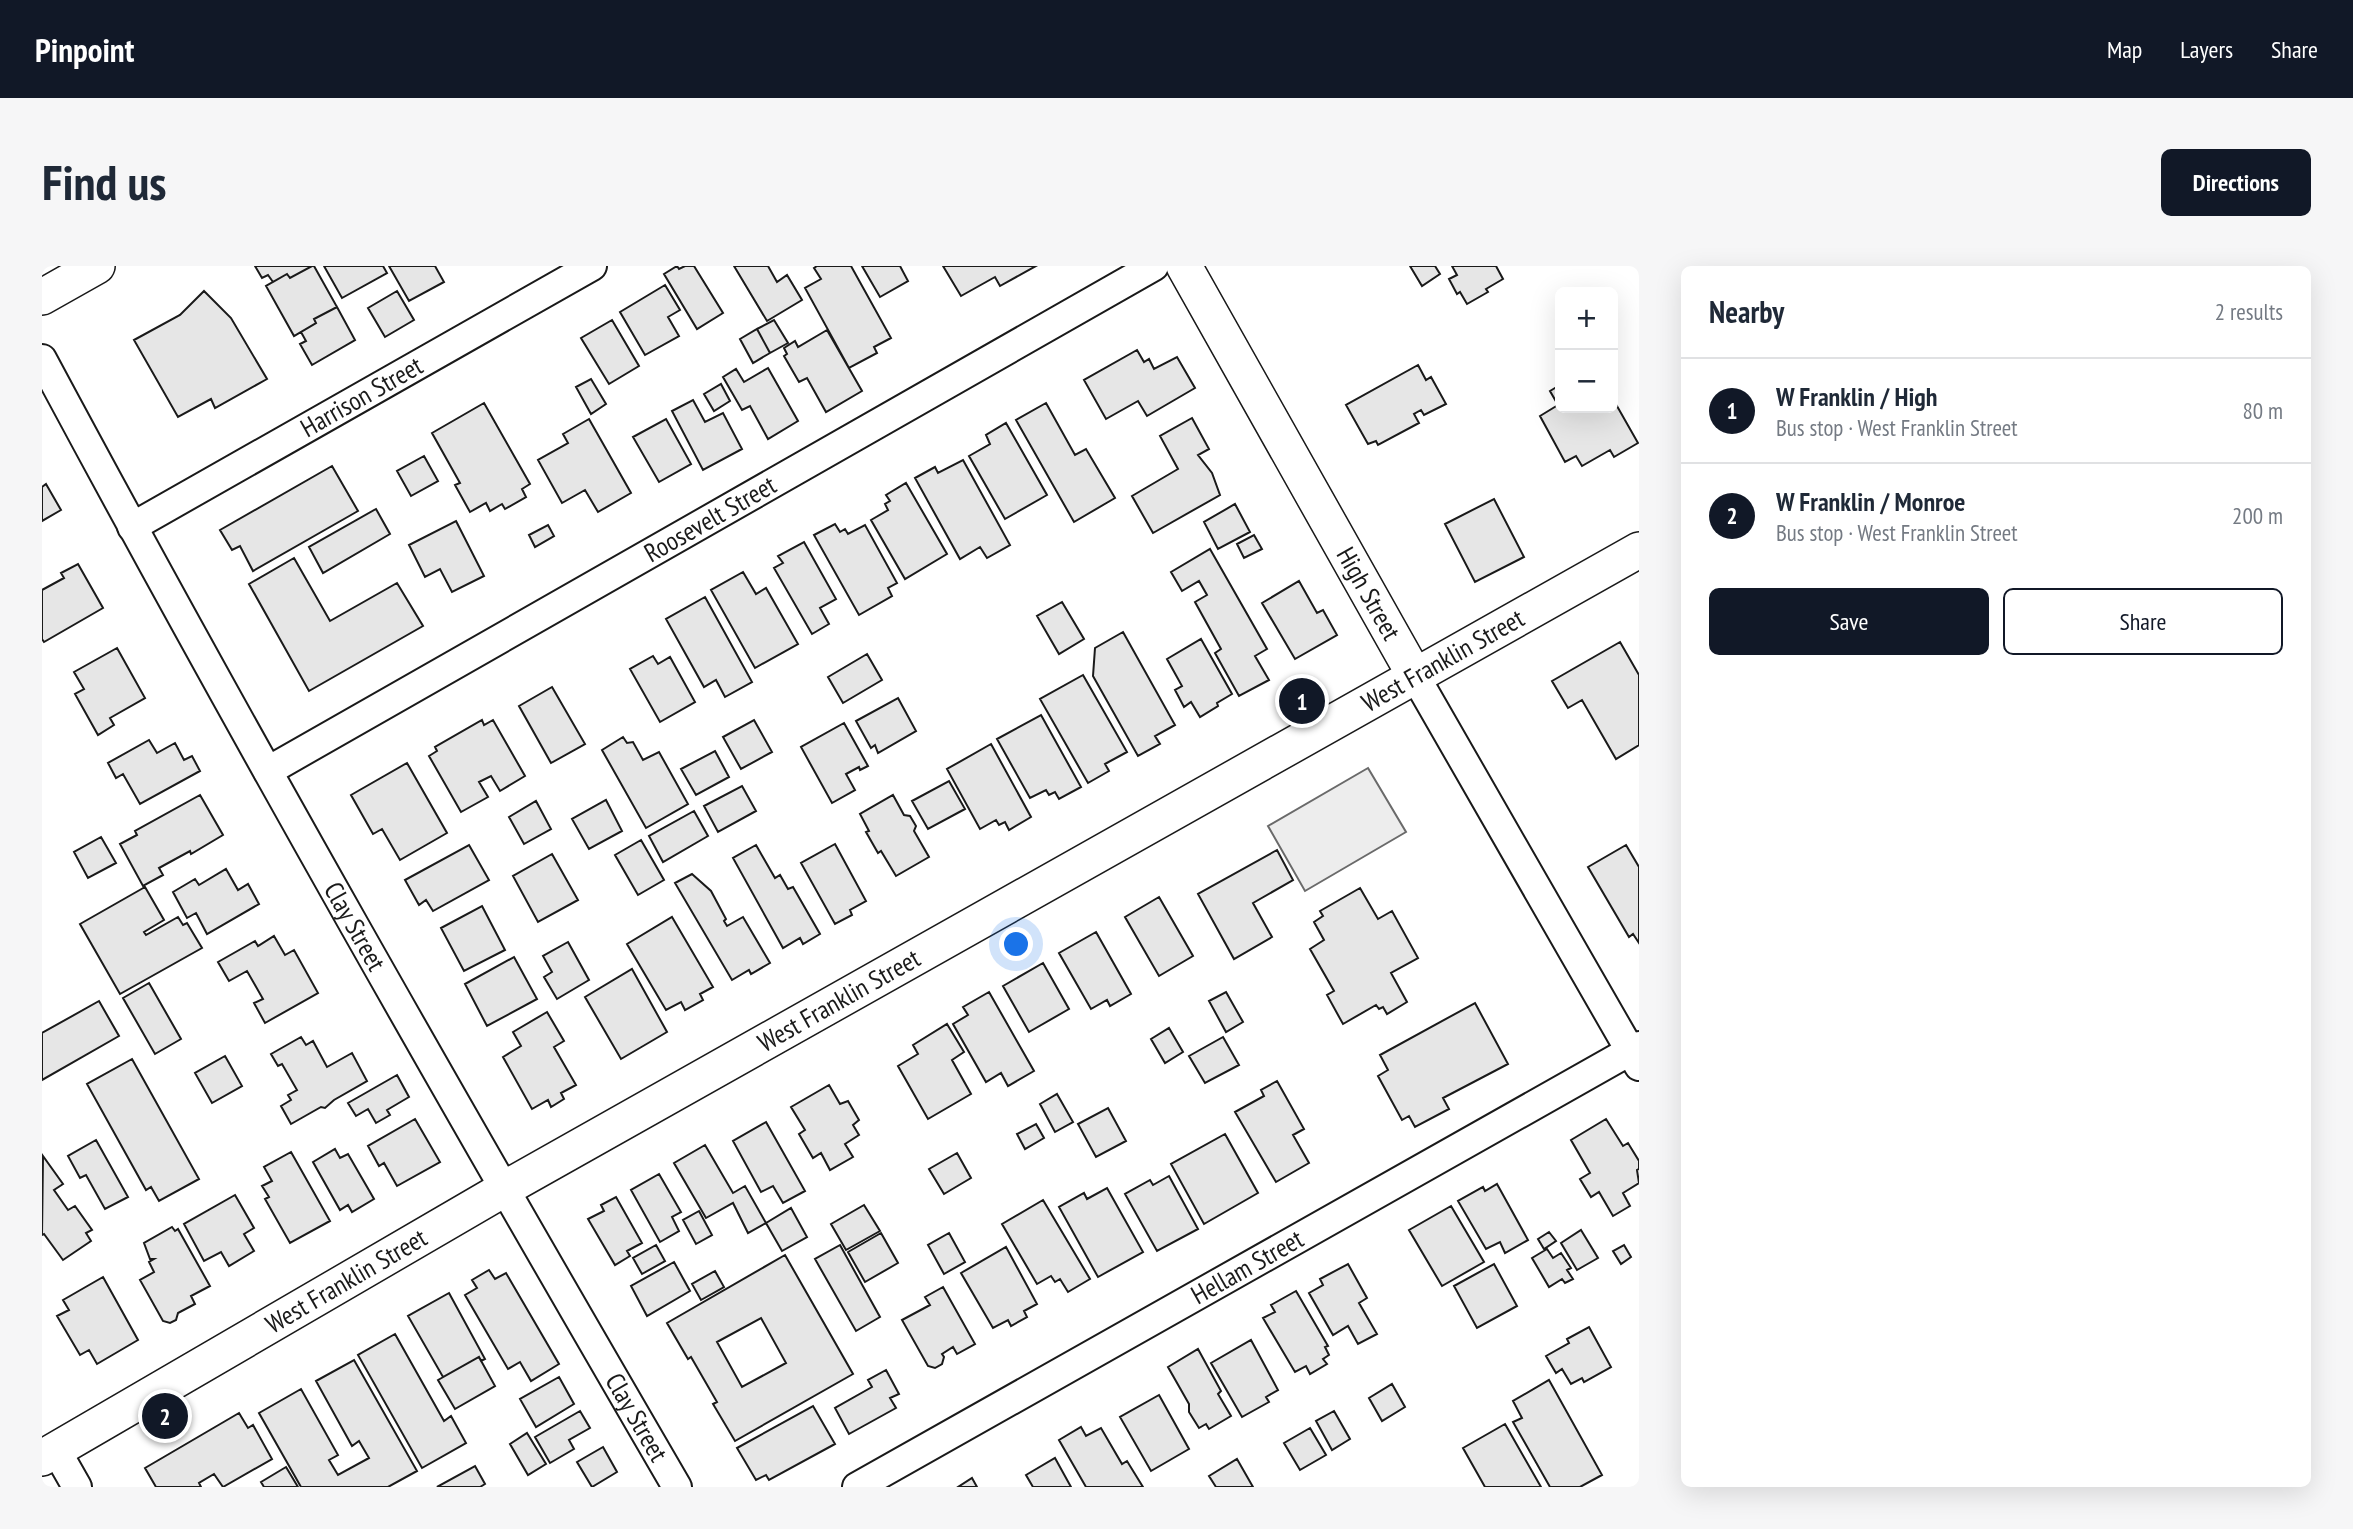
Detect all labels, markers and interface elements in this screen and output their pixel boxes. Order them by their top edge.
text: Pinpoint [35,28,134,71]
text: Map [2107,34,2142,65]
text: Layers [2180,34,2233,65]
text: Share [2271,34,2318,65]
button: Directions [2161,149,2311,216]
text: Find us [42,150,166,214]
map controls [1555,287,1618,413]
button: + [1555,287,1618,350]
text: Nearby [1709,292,1784,331]
text: 2 results [2215,297,2283,326]
street label: Harrison Street [294,349,428,444]
button: − [1555,350,1618,413]
text: W Franklin / High [1776,380,1938,413]
text: 1 [1727,396,1738,425]
text: 80 m [2242,396,2283,425]
text: Bus stop · West Franklin Street [1776,413,2018,442]
street label: Roosevelt Street [638,468,782,569]
text: W Franklin / Monroe [1776,485,1965,518]
text: 2 [1727,501,1738,530]
text: 200 m [2232,501,2283,530]
text: Bus stop · West Franklin Street [1776,518,2018,547]
street label: High Street [1330,541,1408,646]
button: Save [1709,588,1989,655]
button: Share [2003,588,2283,655]
street label: West Franklin Street [1356,601,1530,719]
pin: 1 [1279,675,1325,727]
street label: Clay Street [317,876,394,976]
your location [999,927,1033,961]
street label: West Franklin Street [752,941,926,1059]
street label: West Franklin Street [259,1221,432,1340]
street label: Hellam Street [1185,1222,1309,1311]
street label: Clay Street [598,1367,676,1467]
pin: 2 [142,1390,188,1442]

